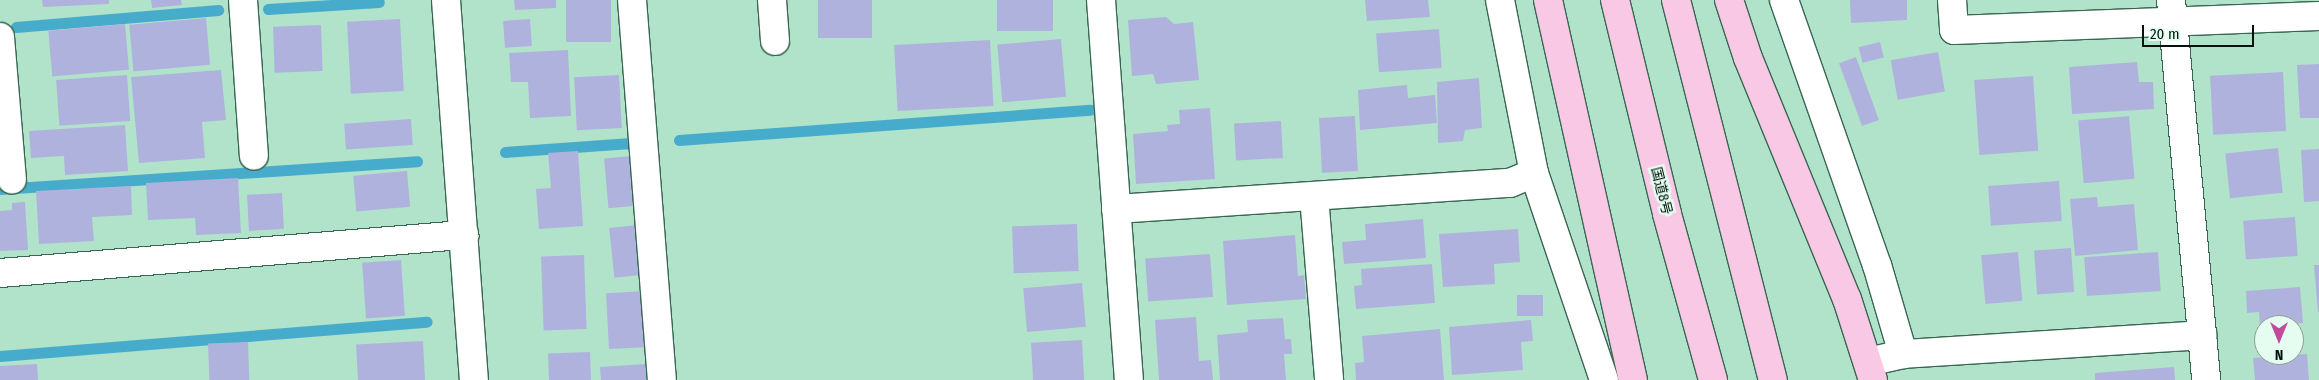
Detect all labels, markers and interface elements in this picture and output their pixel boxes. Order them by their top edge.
scale bar [2144,15,2256,47]
text: 20 m [2150,25,2180,43]
street label: 国道8号 [1647,165,1675,217]
north arrow [2254,315,2304,365]
text: N [2275,346,2283,363]

